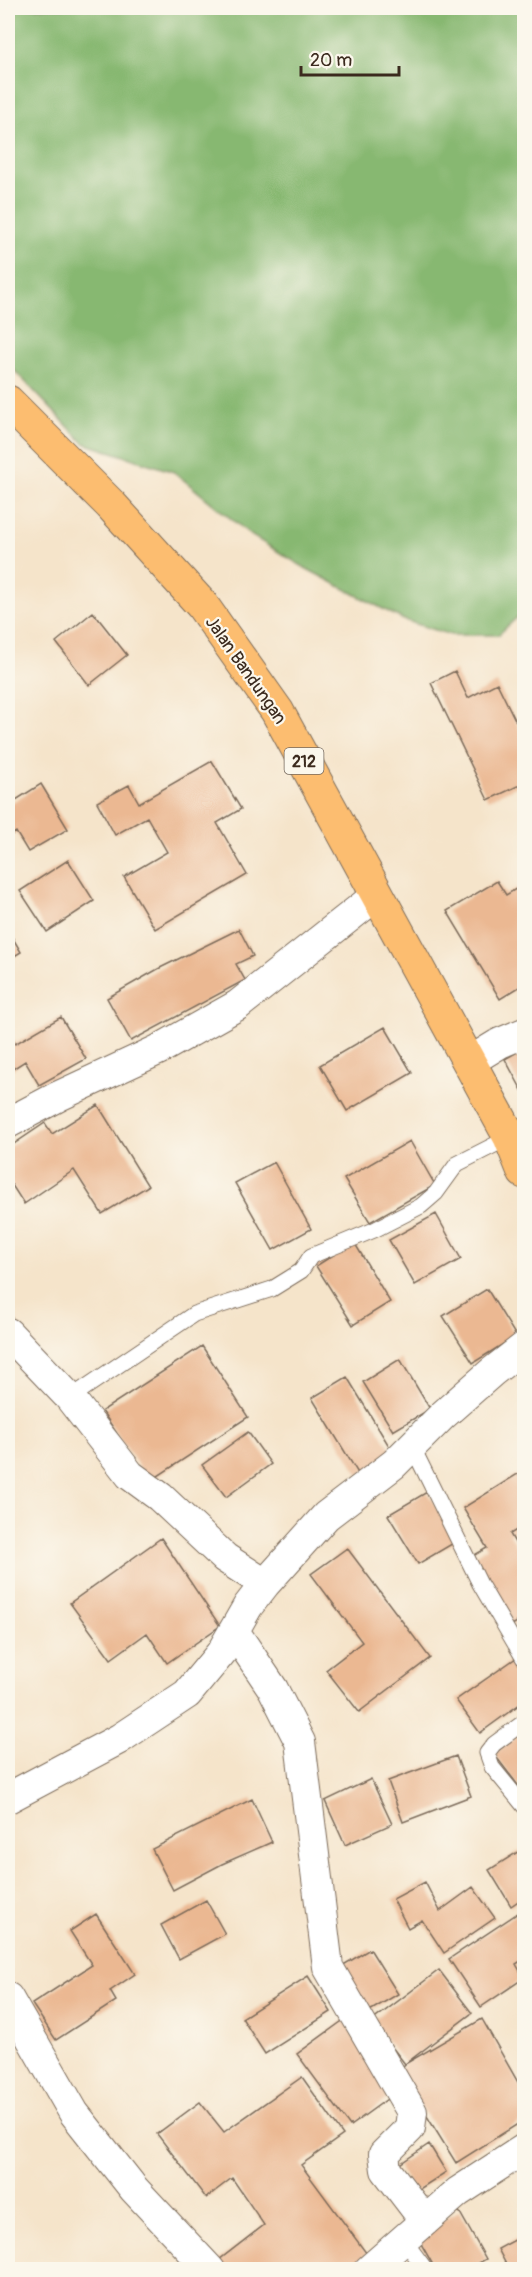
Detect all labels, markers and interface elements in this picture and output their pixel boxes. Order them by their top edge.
scale bar [301,39,398,77]
text: 20 m [310,49,352,72]
street label: Jalan Bandungan [200,612,291,729]
road number: 212 [284,748,324,774]

